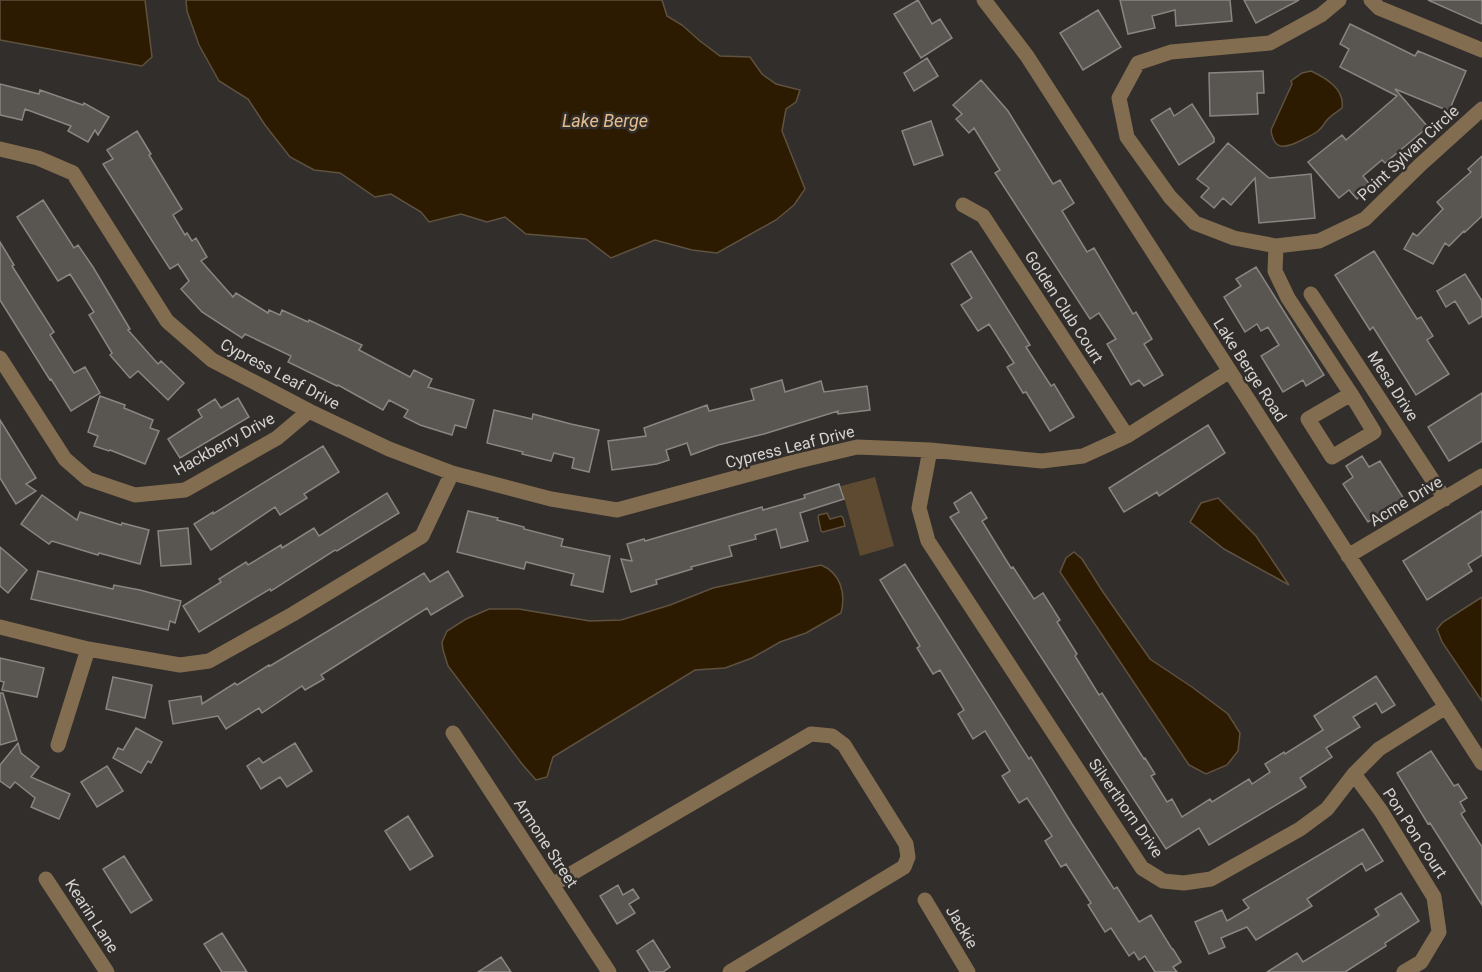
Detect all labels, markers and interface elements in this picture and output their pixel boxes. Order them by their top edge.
street label: Point Sylvan Circle [1353,101,1463,205]
water label: Lake Berge [562,110,648,131]
street label: Golden Club Court [1021,247,1107,367]
street label: Lake Berge Road [1209,315,1291,425]
street label: Cypress Leaf Drive [217,335,343,413]
street label: Mesa Drive [1363,348,1423,424]
street label: Hackberry Drive [170,408,278,480]
street label: Cypress Leaf Drive [723,422,857,472]
street label: Acme Drive [1366,472,1446,530]
street label: Silverthorn Drive [1085,755,1167,861]
street label: Pon Pon Court [1379,785,1451,881]
street label: Armone Street [510,795,582,891]
street label: Kearin Lane [61,876,123,956]
street label: Jackie [942,902,982,952]

